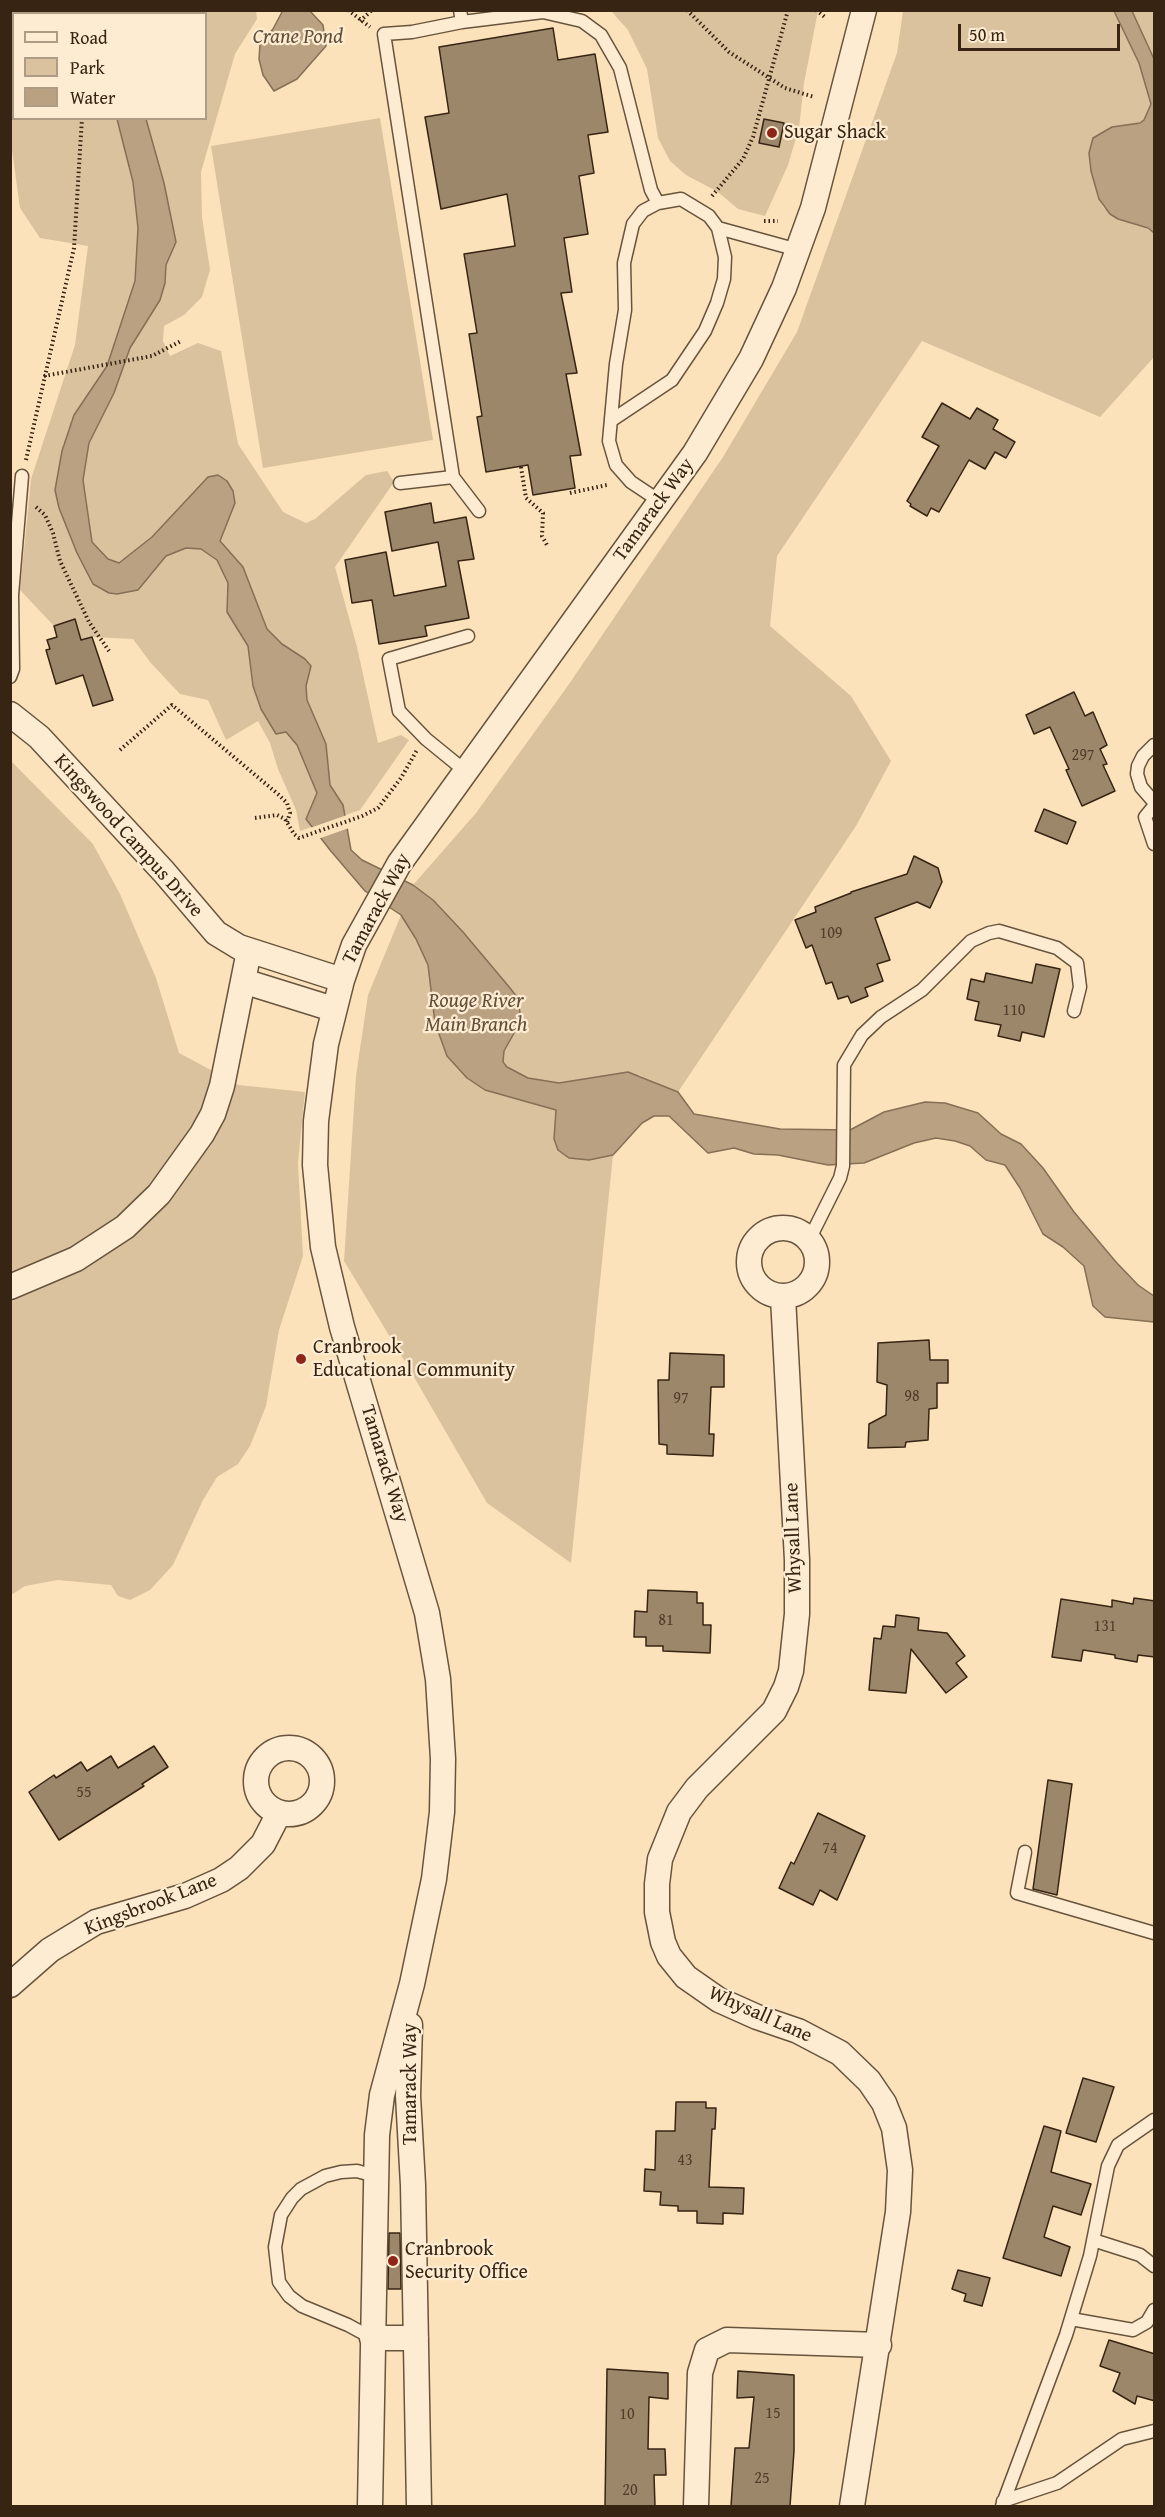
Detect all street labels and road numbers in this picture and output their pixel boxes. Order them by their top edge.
street label: Tamarack Way [608,454,700,566]
street label: Kingswood Campus Drive [48,749,208,923]
street label: Tamarack Way [338,850,416,968]
street label: Tamarack Way [355,1402,413,1526]
street label: Whysall Lane [780,1482,808,1594]
street label: Kingsbrook Lane [82,1869,220,1941]
street label: Whysall Lane [704,1981,816,2049]
street label: Tamarack Way [399,2023,423,2145]

